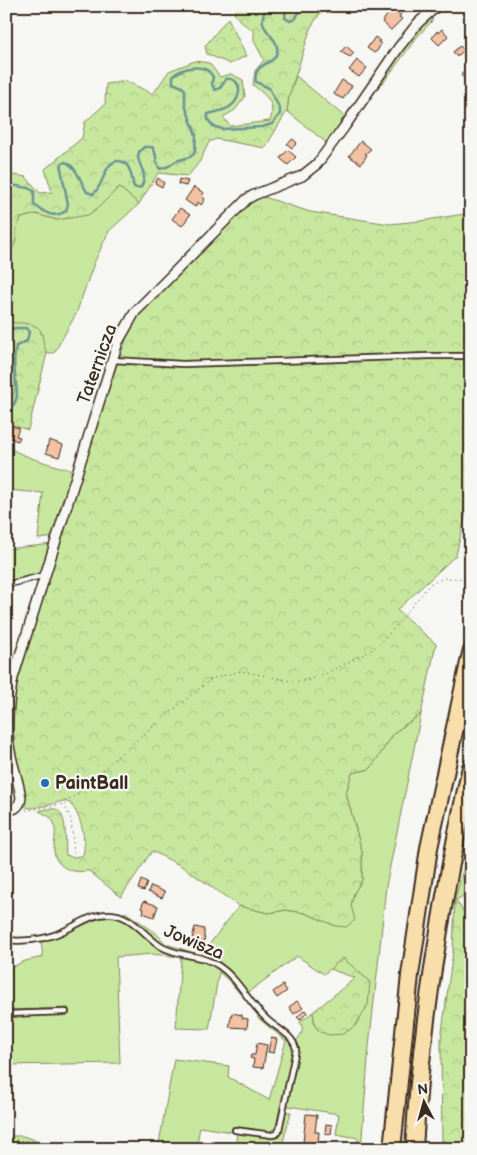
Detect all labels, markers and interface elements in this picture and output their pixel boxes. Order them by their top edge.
street label: Taternicza [73,321,122,407]
place label: PaintBall [55,773,128,794]
marker: PaintBall [39,777,51,789]
street label: Jowisza [161,920,227,964]
north arrow [400,1078,450,1128]
text: N [417,1081,429,1099]

